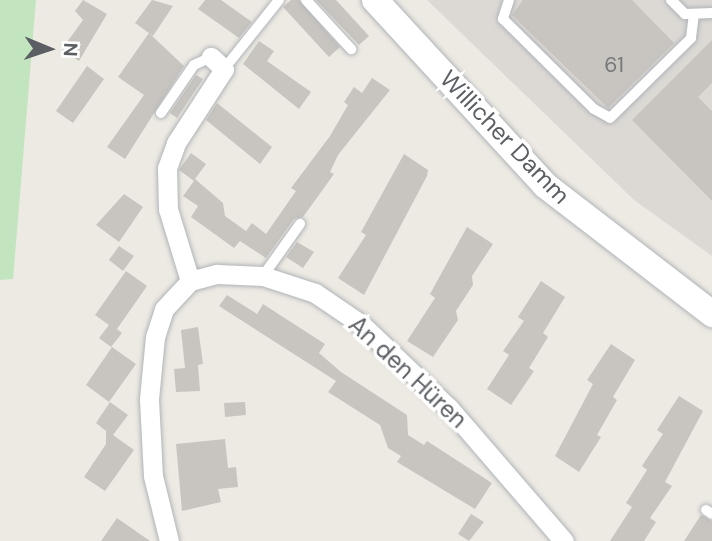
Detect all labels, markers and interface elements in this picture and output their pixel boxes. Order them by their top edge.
north arrow [14,14,84,84]
text: N [58,42,83,57]
house number: 61 [604,52,624,78]
street label: Willicher Damm [434,64,576,210]
street label: An den Hüren [343,310,473,434]

